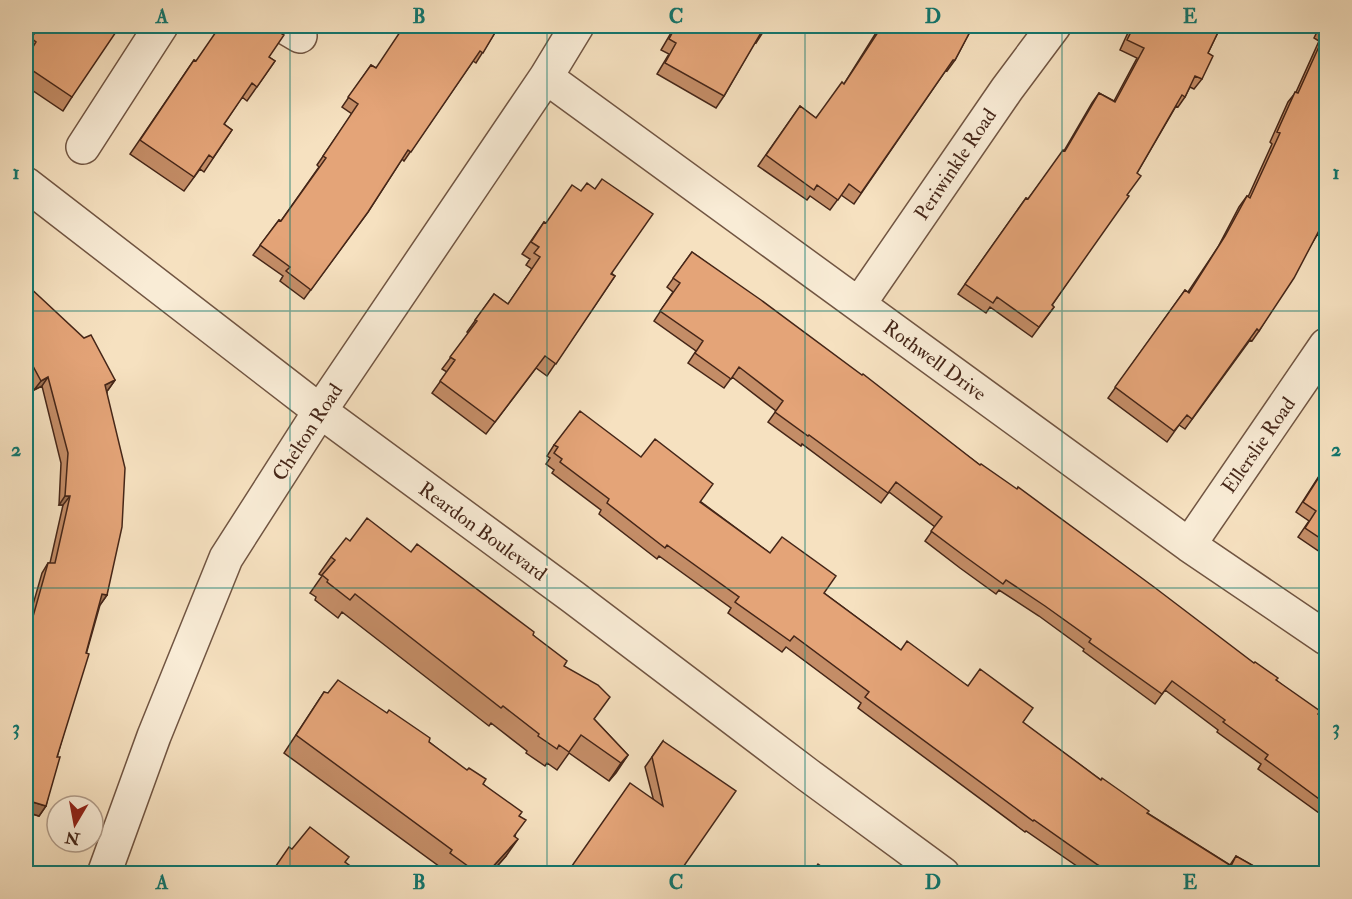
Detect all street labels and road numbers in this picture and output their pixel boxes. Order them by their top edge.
street label: Periwinkle Road [909,104,1002,225]
street label: Rothwell Drive [878,315,991,406]
street label: Chelton Road [267,379,348,486]
street label: Ellerslie Road [1216,392,1301,498]
street label: Reardon Boulevard [414,476,552,586]

